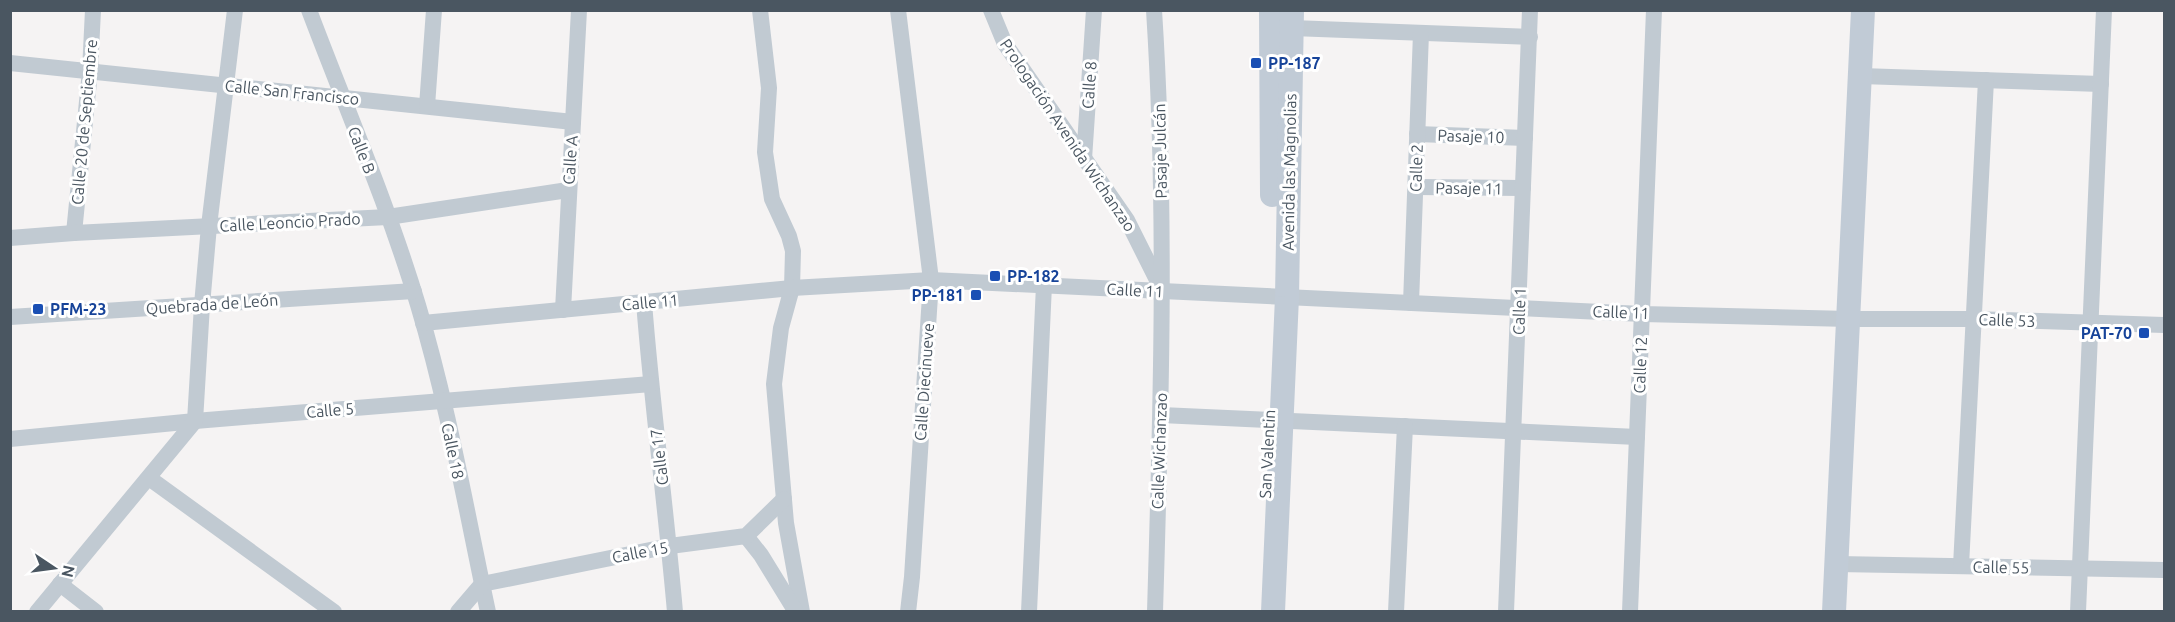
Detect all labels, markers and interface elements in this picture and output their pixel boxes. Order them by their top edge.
street label: Prologación Avenida Wichanzao [997,35,1139,235]
street label: Calle 20 de Septiembre [68,38,100,206]
place label: PP-187 [1268,54,1321,72]
marker: PP-187 [1249,56,1263,70]
street label: Calle 8 [1078,60,1100,110]
street label: Calle San Francisco [224,76,360,108]
street label: Avenida las Magnolias [1279,93,1299,251]
street label: Pasaje Julcán [1150,103,1170,199]
street label: Calle B [345,124,379,176]
street label: Pasaje 10 [1437,126,1505,146]
street label: Calle A [559,134,581,185]
street label: Calle 2 [1406,144,1426,192]
street label: Pasaje 11 [1435,178,1503,198]
street label: Calle Leoncio Prado [219,209,361,235]
place label: PP-182 [1007,267,1060,285]
marker: PP-182 [988,269,1002,283]
street label: Calle 11 [1106,280,1164,300]
place label: PP-181 [911,286,964,304]
street label: Calle 1 [1509,287,1529,335]
marker: PP-181 [969,288,983,302]
street label: Quebrada de León [145,290,279,318]
street label: Calle 11 [621,291,679,313]
place label: PFM-23 [50,300,107,318]
marker: PFM-23 [31,302,45,316]
street label: Calle 11 [1592,302,1650,322]
street label: Calle 53 [1978,310,2036,330]
street label: Calle Diecinueve [911,323,937,441]
place label: PAT-70 [2081,324,2132,342]
marker: PAT-70 [2137,326,2151,340]
street label: Calle 12 [1630,336,1650,394]
street label: Calle Wichanzao [1148,392,1170,510]
street label: Calle 5 [305,399,355,421]
street label: San Valentin [1256,409,1278,499]
street label: Calle 18 [438,421,468,481]
street label: Calle 17 [647,428,671,486]
north arrow [24,538,84,598]
street label: Calle 15 [610,538,670,566]
street label: Calle 55 [1972,558,2030,576]
text: N [59,564,79,579]

